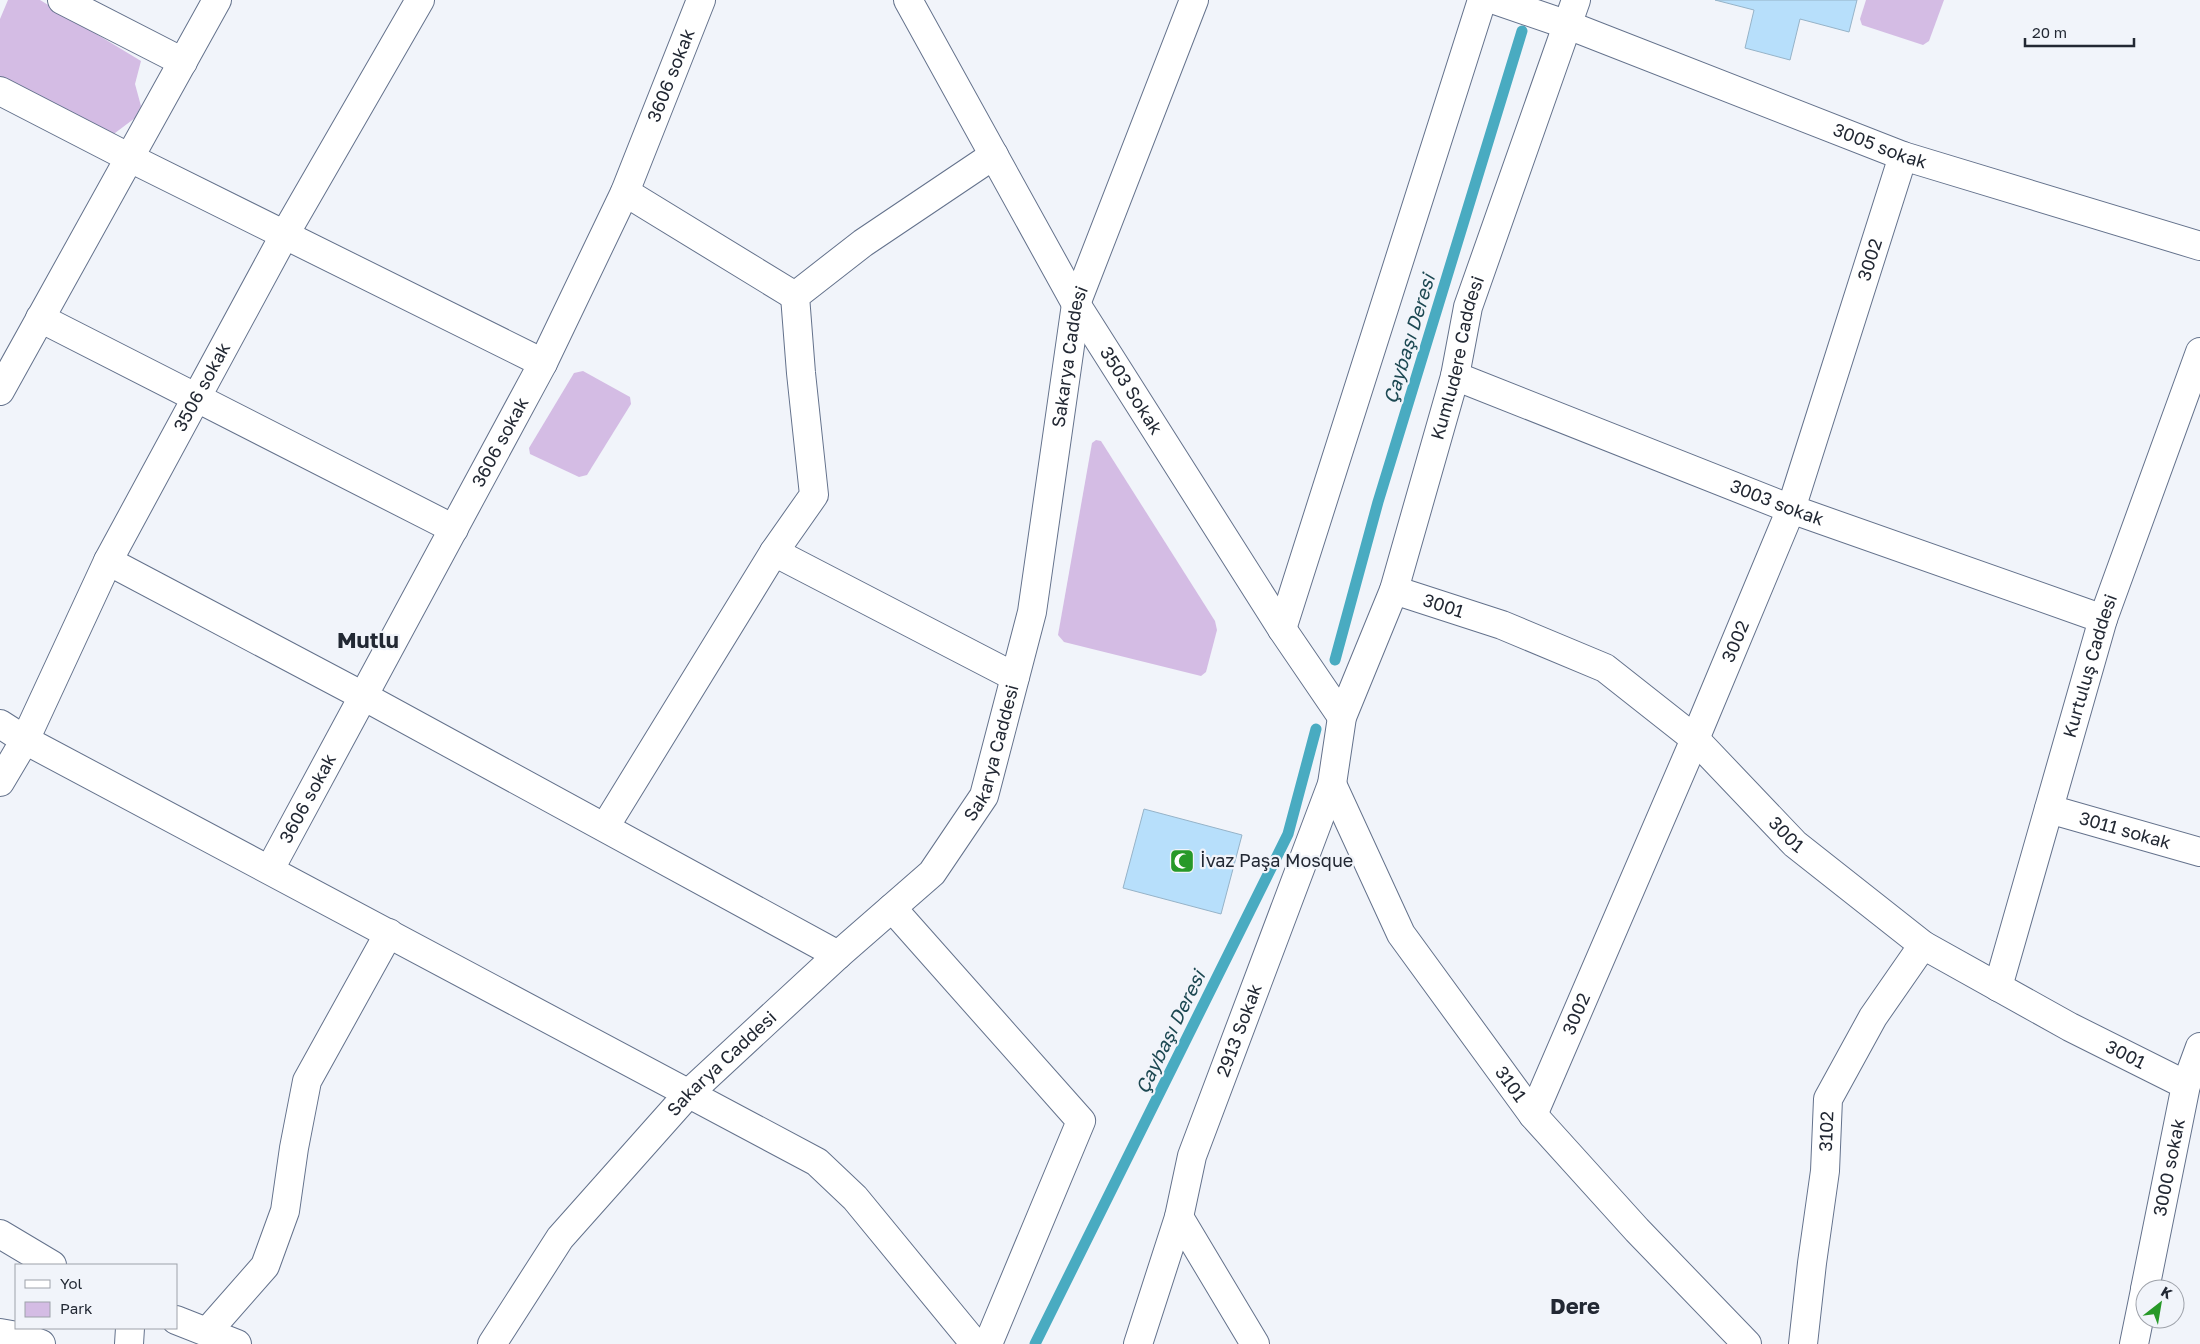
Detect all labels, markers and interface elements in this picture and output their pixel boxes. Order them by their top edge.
scale bar [2025,15,2134,47]
text: 20 m [2032,23,2067,41]
street label: 3606 sokak [642,25,699,125]
street label: 3005 sokak [1830,118,1930,173]
street label: 3002 [1852,236,1886,284]
water label: Çaybaşı Deresi [1378,270,1440,406]
street label: Kumludere Caddesi [1425,273,1488,442]
street label: Sakarya Caddesi [1047,282,1092,429]
street label: 3506 sokak [168,338,234,435]
street label: 3503 Sokak [1096,342,1168,438]
street label: 3606 sokak [466,393,533,490]
street label: 3003 sokak [1727,474,1827,530]
street label: 3001 [1421,588,1467,622]
street label: Kurtuluş Caddesi [2058,591,2121,740]
street label: 3002 [1716,617,1753,665]
district label: Mutlu [337,626,399,653]
street label: Sakarya Caddesi [958,682,1023,825]
street label: 3606 sokak [274,749,340,847]
street label: 3011 sokak [2077,806,2174,853]
street label: 3001 [1765,811,1809,857]
mosque icon: İvaz Paşa Mosque [1169,848,1195,874]
place label: İvaz Paşa Mosque [1200,849,1353,871]
water label: Çaybaşı Deresi [1130,965,1210,1097]
street label: 2913 Sokak [1211,980,1266,1080]
street label: 3002 [1557,989,1594,1038]
street label: Sakarya Caddesi [662,1006,781,1120]
street label: 3001 [2102,1035,2150,1073]
street label: 3101 [1491,1061,1532,1106]
street label: 3102 [1814,1111,1837,1152]
street label: 3000 sokak [2148,1116,2189,1218]
legend [15,1264,178,1329]
text: Yol [60,1274,82,1292]
north arrow [2135,1279,2185,1329]
text: K [2158,1283,2176,1302]
district label: Dere [1550,1292,1600,1319]
text: Park [60,1299,93,1317]

